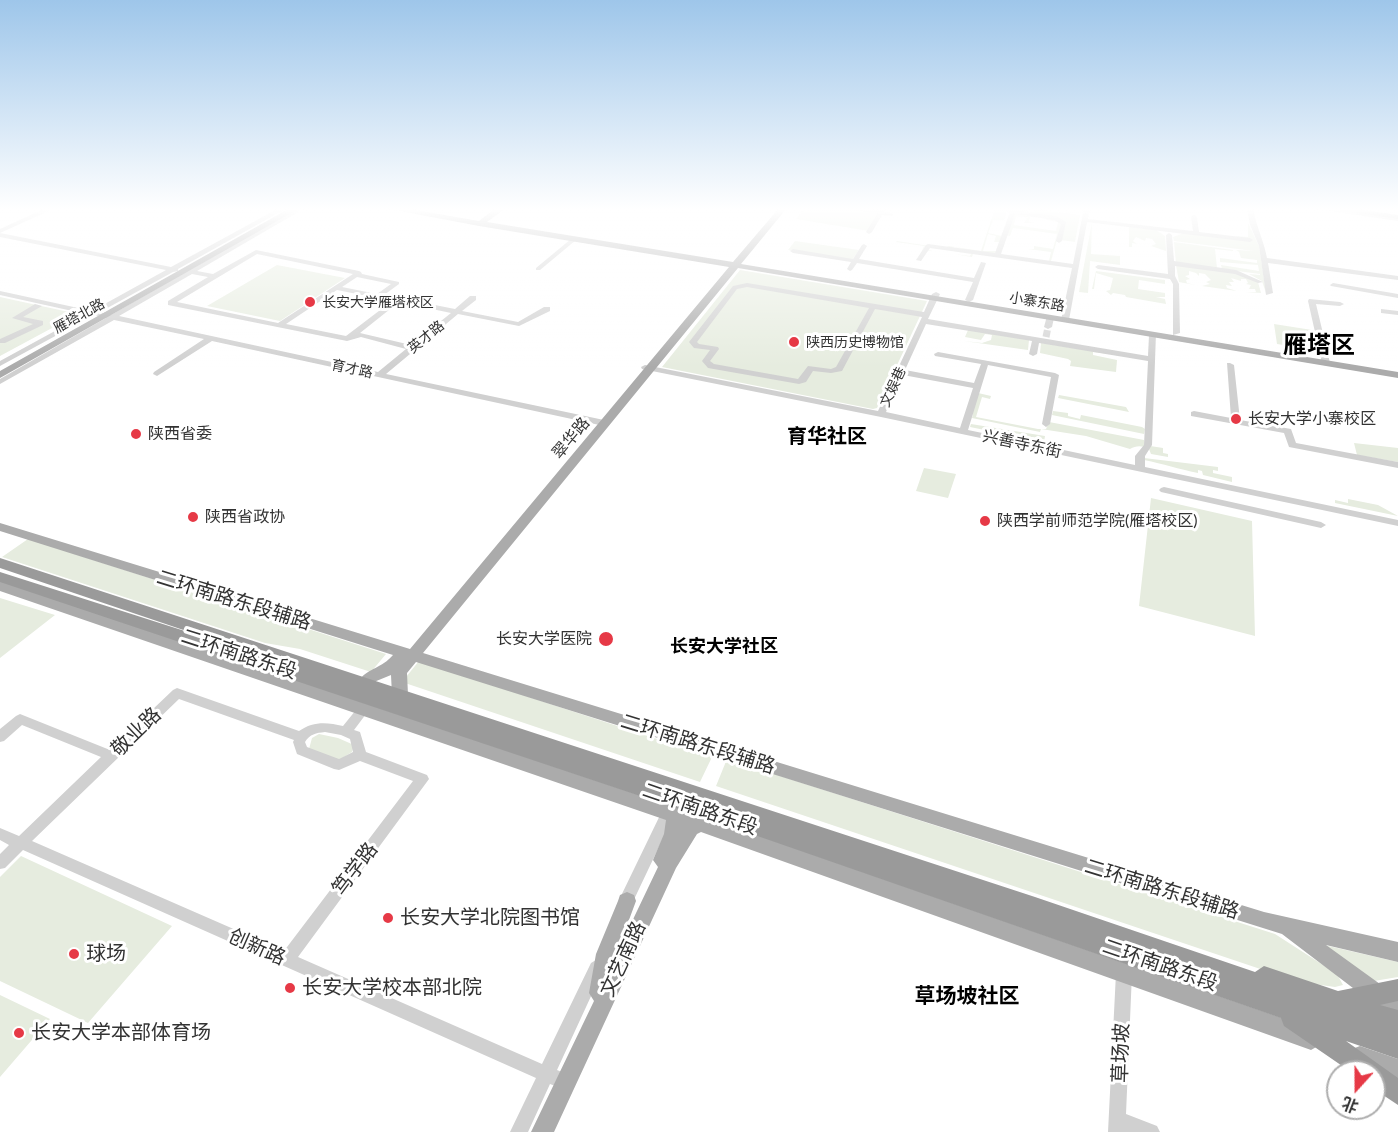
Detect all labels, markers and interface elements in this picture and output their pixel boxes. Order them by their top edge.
street label: 小寨东路 [1008,289,1066,315]
place label: 长安大学雁塔校区 [322,294,434,310]
street label: 雁塔北路 [50,295,108,337]
marker: 长安大学雁塔校区 [303,295,317,309]
street label: 英才路 [404,317,448,357]
district label: 雁塔区 [1283,331,1355,359]
place label: 陕西历史博物馆 [806,334,904,350]
marker: 陕西历史博物馆 [787,335,801,349]
street label: 育才路 [330,356,374,382]
street label: 文娱巷 [877,364,909,410]
place label: 长安大学小寨校区 [1248,409,1376,429]
marker: 长安大学小寨校区 [1229,412,1243,426]
street label: 翠华路 [548,413,594,463]
place label: 陕西省委 [148,424,212,444]
district label: 育华社区 [787,425,867,449]
street label: 兴善寺东街 [981,426,1063,462]
marker: 陕西省委 [129,427,143,441]
place label: 陕西省政协 [205,507,285,527]
marker: 陕西省政协 [186,510,200,524]
place label: 陕西学前师范学院(雁塔校区) [997,511,1198,531]
marker: 陕西学前师范学院(雁塔校区) [978,514,992,528]
street label: 二环南路东段辅路 [154,565,314,635]
street label: 二环南路东段 [178,624,300,684]
place label: 长安大学医院 [496,629,592,649]
marker: 长安大学医院 [597,630,615,648]
district label: 长安大学社区 [670,635,778,657]
street label: 敬业路 [106,703,166,761]
street label: 二环南路东段辅路 [618,709,778,779]
street label: 二环南路东段 [639,778,761,840]
street label: 笃学路 [327,838,383,900]
street label: 二环南路东段辅路 [1082,854,1242,924]
place label: 长安大学北院图书馆 [400,906,580,930]
marker: 长安大学北院图书馆 [381,911,395,925]
street label: 文艺南路 [595,918,651,1000]
street label: 创新路 [225,924,289,970]
street label: 二环南路东段 [1099,934,1221,996]
place label: 球场 [86,942,126,966]
marker: 球场 [67,947,81,961]
place label: 长安大学校本部北院 [302,976,482,1000]
marker: 长安大学校本部北院 [283,981,297,995]
district label: 草场坡社区 [915,983,1019,1009]
place label: 长安大学本部体育场 [31,1021,211,1045]
street label: 草场坡 [1108,1023,1134,1083]
marker: 长安大学本部体育场 [12,1026,26,1040]
north arrow [1326,1060,1386,1120]
text: 北 [1339,1094,1361,1117]

